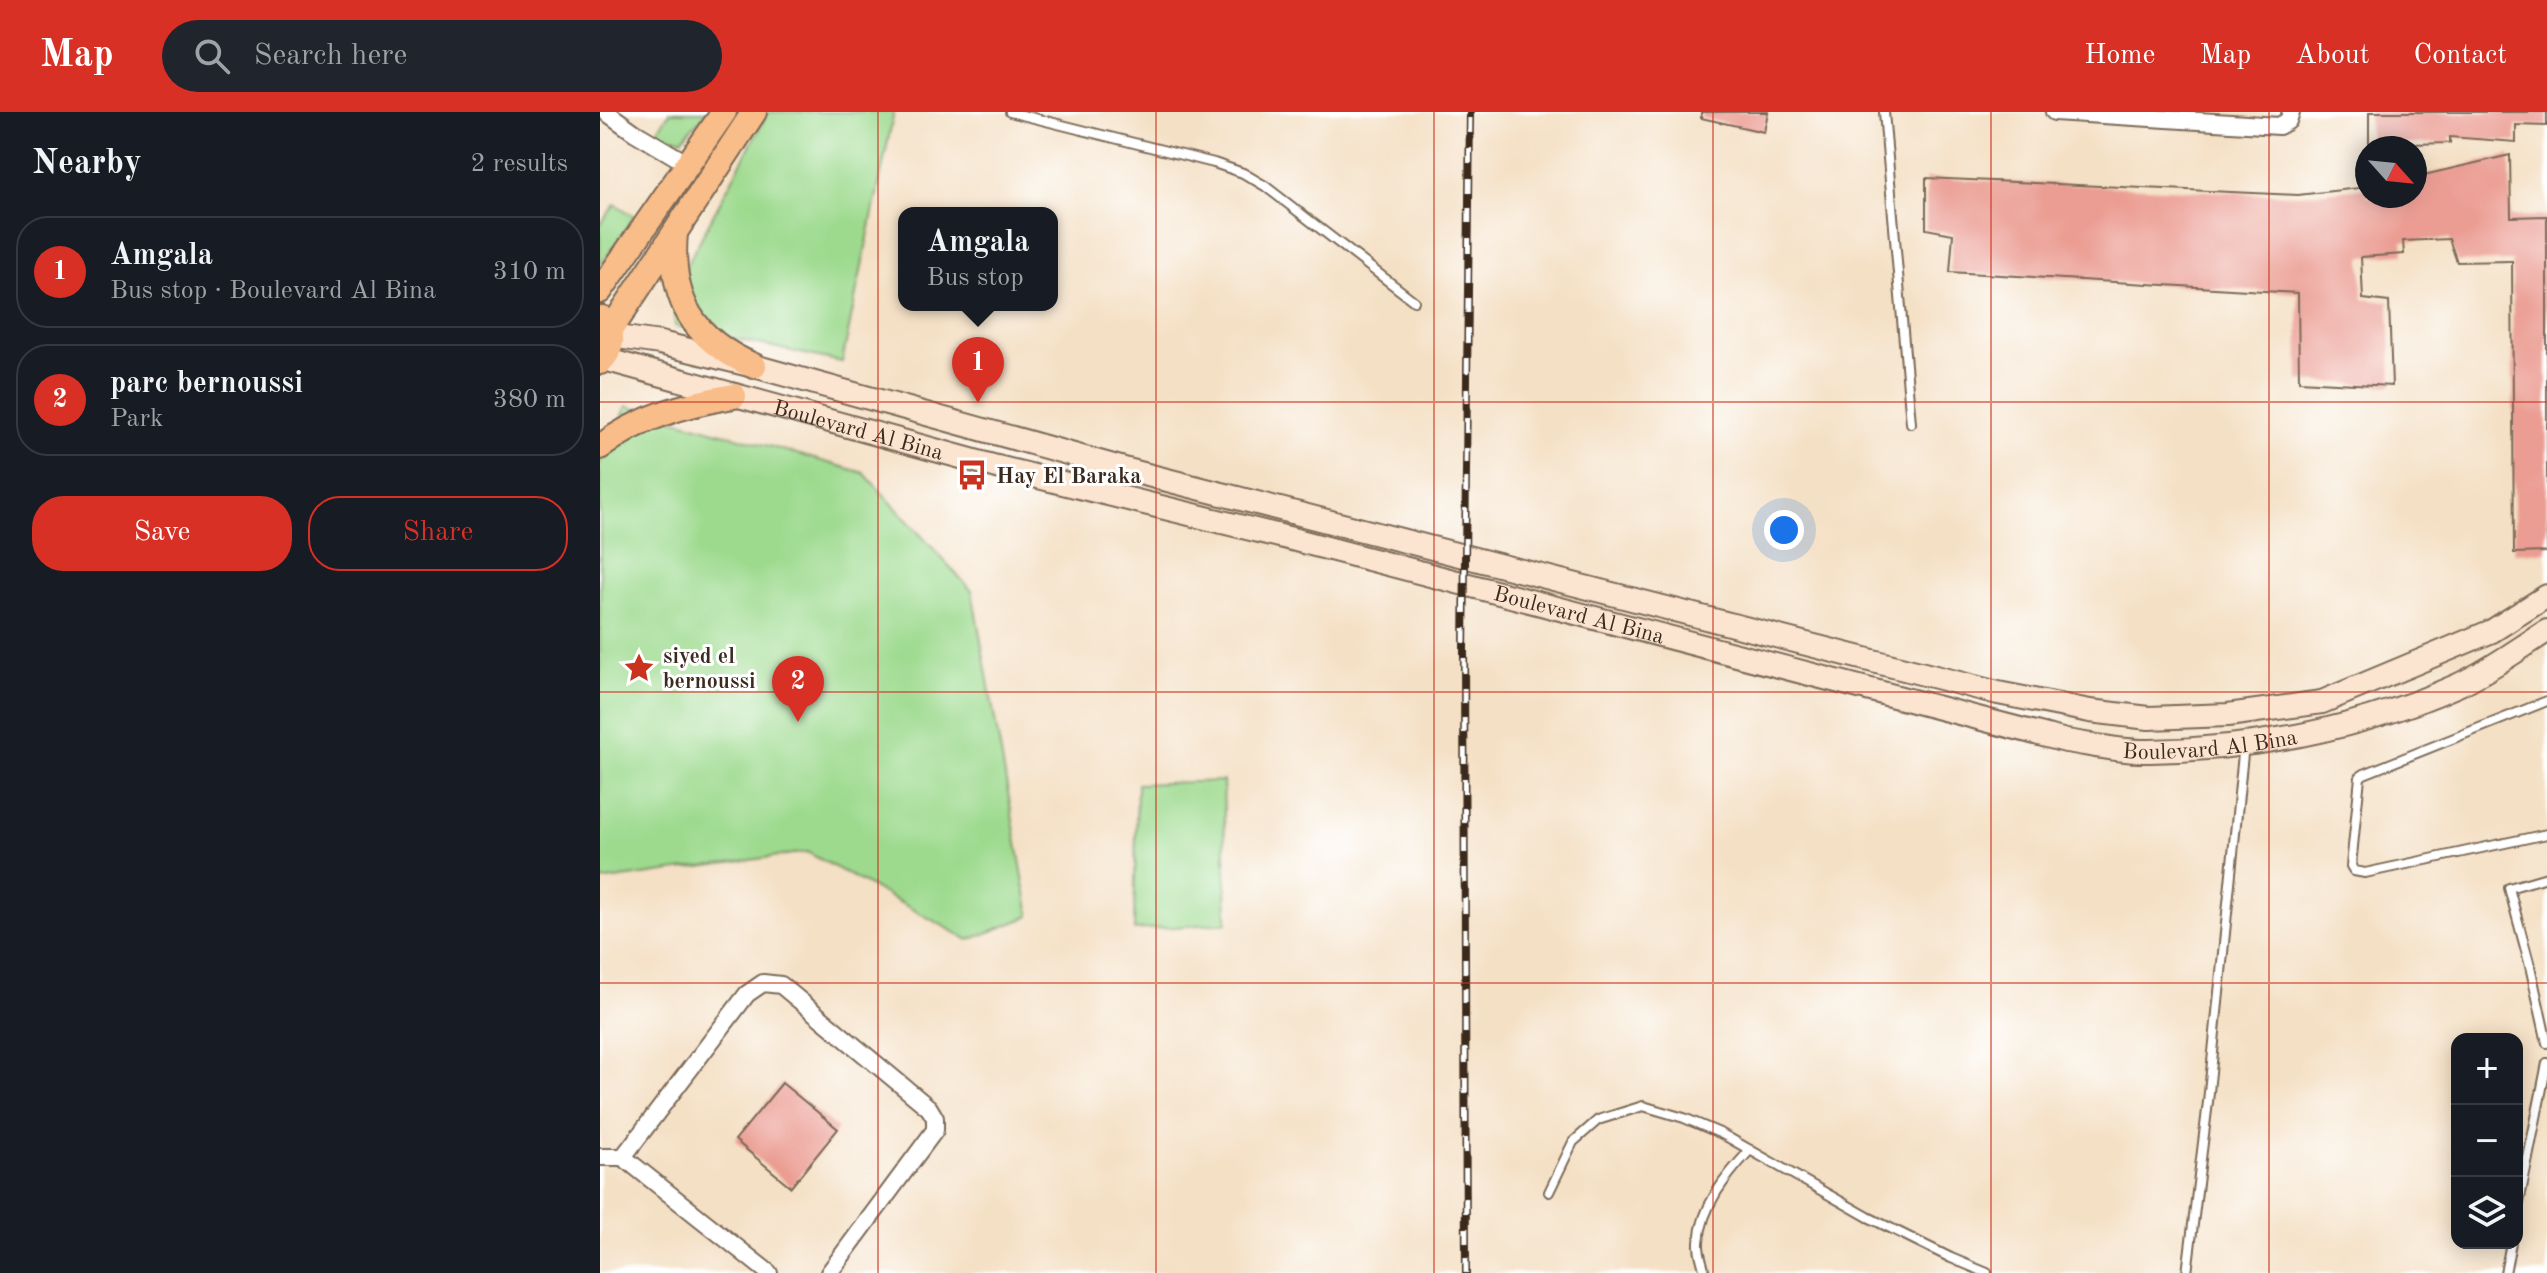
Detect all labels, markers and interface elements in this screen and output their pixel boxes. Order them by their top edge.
search box [162,20,722,92]
icon: search [190,34,234,78]
text: Map [40,37,114,75]
text: Search here [254,41,407,71]
text: Home [2084,42,2155,70]
text: Map [2199,42,2251,70]
text: About [2295,42,2370,70]
text: Contact [2414,42,2507,70]
north arrow [2355,136,2427,208]
text: Nearby [32,147,142,181]
text: 2 results [470,151,568,177]
popup [898,207,1058,311]
text: Amgala [927,228,1029,258]
text: Amgala [110,241,213,271]
text: 1 [52,259,68,285]
text: 310 m [493,259,566,285]
text: Bus stop [927,265,1024,291]
text: Bus stop · Boulevard Al Bina [110,278,436,304]
pin: 1 [952,337,1004,403]
text: parc bernoussi [110,369,303,399]
text: 2 [52,387,68,413]
text: 380 m [493,387,566,413]
street label: Boulevard Al Bina [771,397,946,465]
text: Park [110,406,164,432]
bus stop icon: Hay El Baraka [955,458,989,492]
place label: Hay El Baraka [996,466,1142,488]
button: Save [32,496,292,571]
button: Share [308,496,568,571]
your location [1764,510,1804,550]
street label: Boulevard Al Bina [1491,583,1666,649]
place label: siyed el bernoussi [663,646,755,693]
place icon: siyed el bernoussi [622,651,656,685]
pin: 2 [772,656,824,722]
street label: Boulevard Al Bina [2121,727,2299,764]
map controls [2451,1033,2523,1249]
button: + [2451,1033,2523,1105]
button: − [2451,1105,2523,1177]
button: layers [2451,1177,2523,1249]

